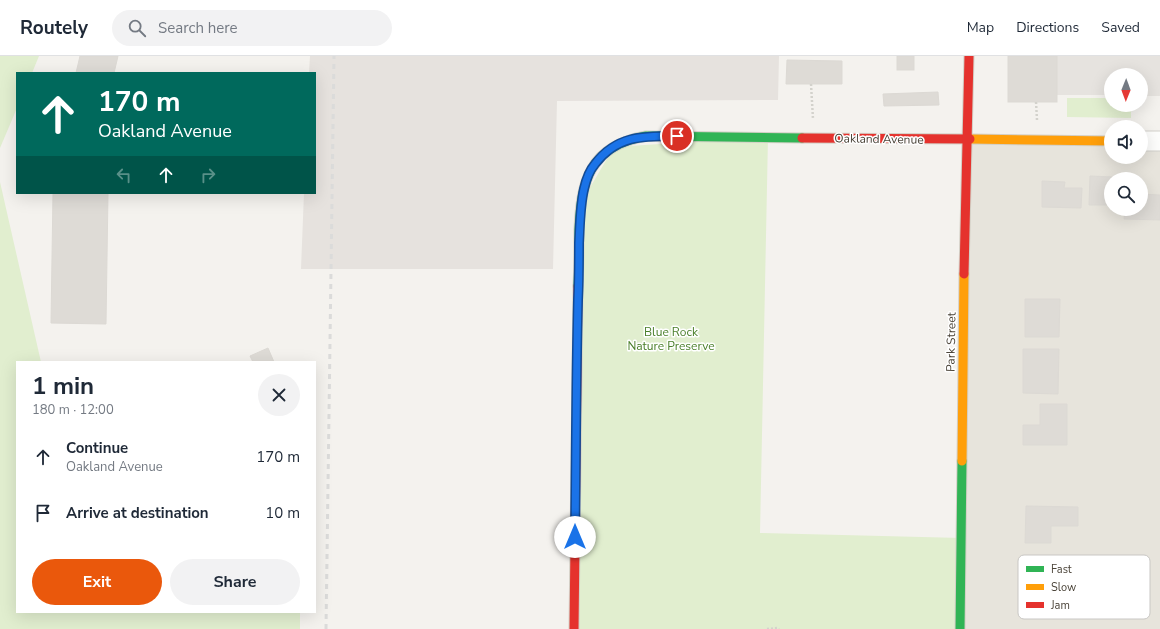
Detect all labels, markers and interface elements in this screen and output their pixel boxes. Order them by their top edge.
search box [112,10,392,46]
text: Routely [20,15,88,41]
icon: search [126,17,148,39]
text: Search here [158,18,238,38]
text: Map [967,18,994,37]
text: Directions [1016,18,1079,37]
text: Saved [1101,18,1140,37]
north arrow [1104,68,1148,112]
map controls [1104,68,1148,216]
text: 170 m [98,83,181,121]
icon: ahead [32,88,84,140]
text: Oakland Avenue [98,119,232,143]
pin [660,119,694,153]
button: sound [1104,120,1148,164]
icon: arrive [666,125,688,147]
street label: Oakland Avenue [834,130,924,148]
icon: left [113,164,135,186]
icon: ahead [155,164,177,186]
icon: right [197,164,219,186]
button: search [1104,172,1148,216]
street label: Park Street [942,311,960,372]
park label: Blue Rock Nature Preserve [627,324,715,354]
text: 1 min [32,370,94,402]
button: close [258,374,300,416]
text: 180 m · 12:00 [32,401,114,419]
text: Continue [66,438,128,458]
icon: ahead [32,446,54,468]
text: 170 m [256,447,300,467]
text: Oakland Avenue [66,458,163,476]
icon: arrive [32,502,54,524]
text: Arrive at destination [66,503,209,523]
text: 10 m [265,503,300,523]
position arrow [554,516,596,558]
legend [1018,555,1150,619]
button: Exit [32,559,162,605]
button: Share [170,559,300,605]
text: Fast [1051,562,1072,577]
text: Slow [1051,580,1076,595]
text: Jam [1050,598,1070,613]

